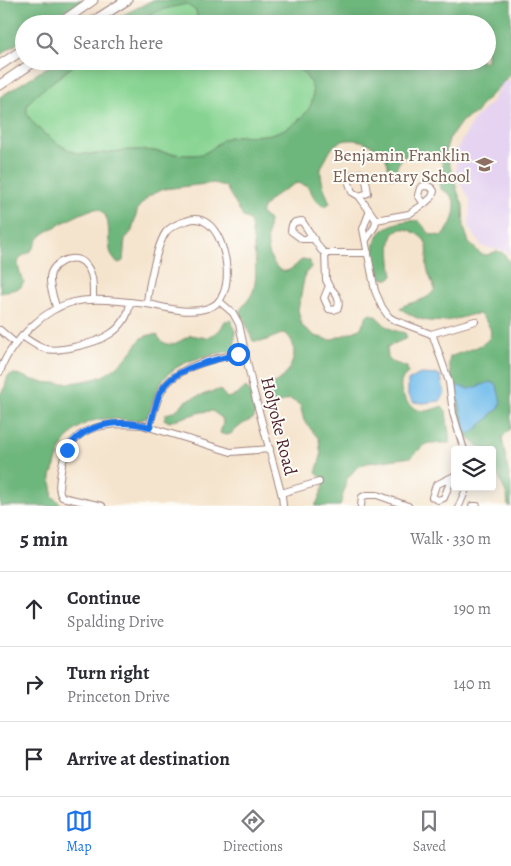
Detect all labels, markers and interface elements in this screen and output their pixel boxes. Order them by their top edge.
search box [15,15,496,70]
icon: search [33,29,61,57]
text: Search here [73,30,163,56]
place label: Benjamin Franklin Elementary School [332,143,471,188]
school or university icon: Benjamin Franklin Elementary School [474,155,494,175]
route start [227,343,250,366]
street label: Holyoke Road [255,374,303,478]
route end [56,439,79,462]
map controls [451,446,496,491]
button: layers [451,446,496,491]
text: 5 min [20,525,68,553]
text: Walk · 330 m [410,528,491,550]
text: Continue [67,585,141,611]
icon: ahead [20,595,48,623]
text: 190 m [453,598,491,620]
text: Spalding Drive [67,611,164,633]
text: Turn right [67,660,149,686]
icon: right [20,670,48,698]
text: 140 m [453,673,491,695]
text: Princeton Drive [67,686,170,708]
icon: arrive [20,745,48,773]
text: Arrive at destination [67,746,230,772]
tab: Map [65,807,93,856]
tab: Directions [223,807,283,856]
tab: Saved [413,807,446,856]

